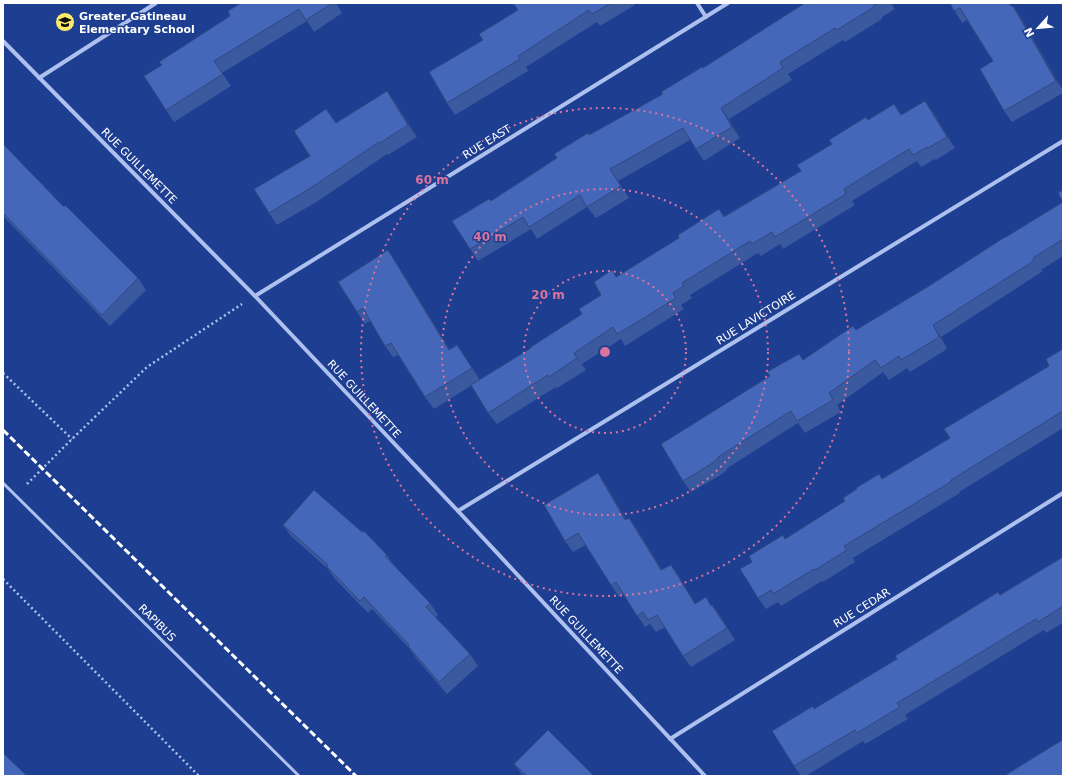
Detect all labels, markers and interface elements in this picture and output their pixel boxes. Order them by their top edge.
north arrow [1018,8,1058,48]
place label: Greater Gatineau Elementary School [79,10,195,36]
school or university icon: Greater Gatineau Elementary School [54,11,76,33]
text: N [1022,25,1037,39]
street label: RUE EAST [461,122,514,162]
street label: RUE GUILLEMETTE [98,125,180,207]
text: 60 m [415,173,449,187]
text: 40 m [473,230,507,244]
text: 20 m [531,288,565,302]
street label: RUE LAVICTOIRE [714,288,798,348]
centre of rings [598,345,612,359]
street label: RUE GUILLEMETTE [325,357,403,441]
street label: RUE CEDAR [831,585,893,631]
street label: RUE GUILLEMETTE [547,593,625,677]
street label: RAPIBUS [136,602,178,644]

